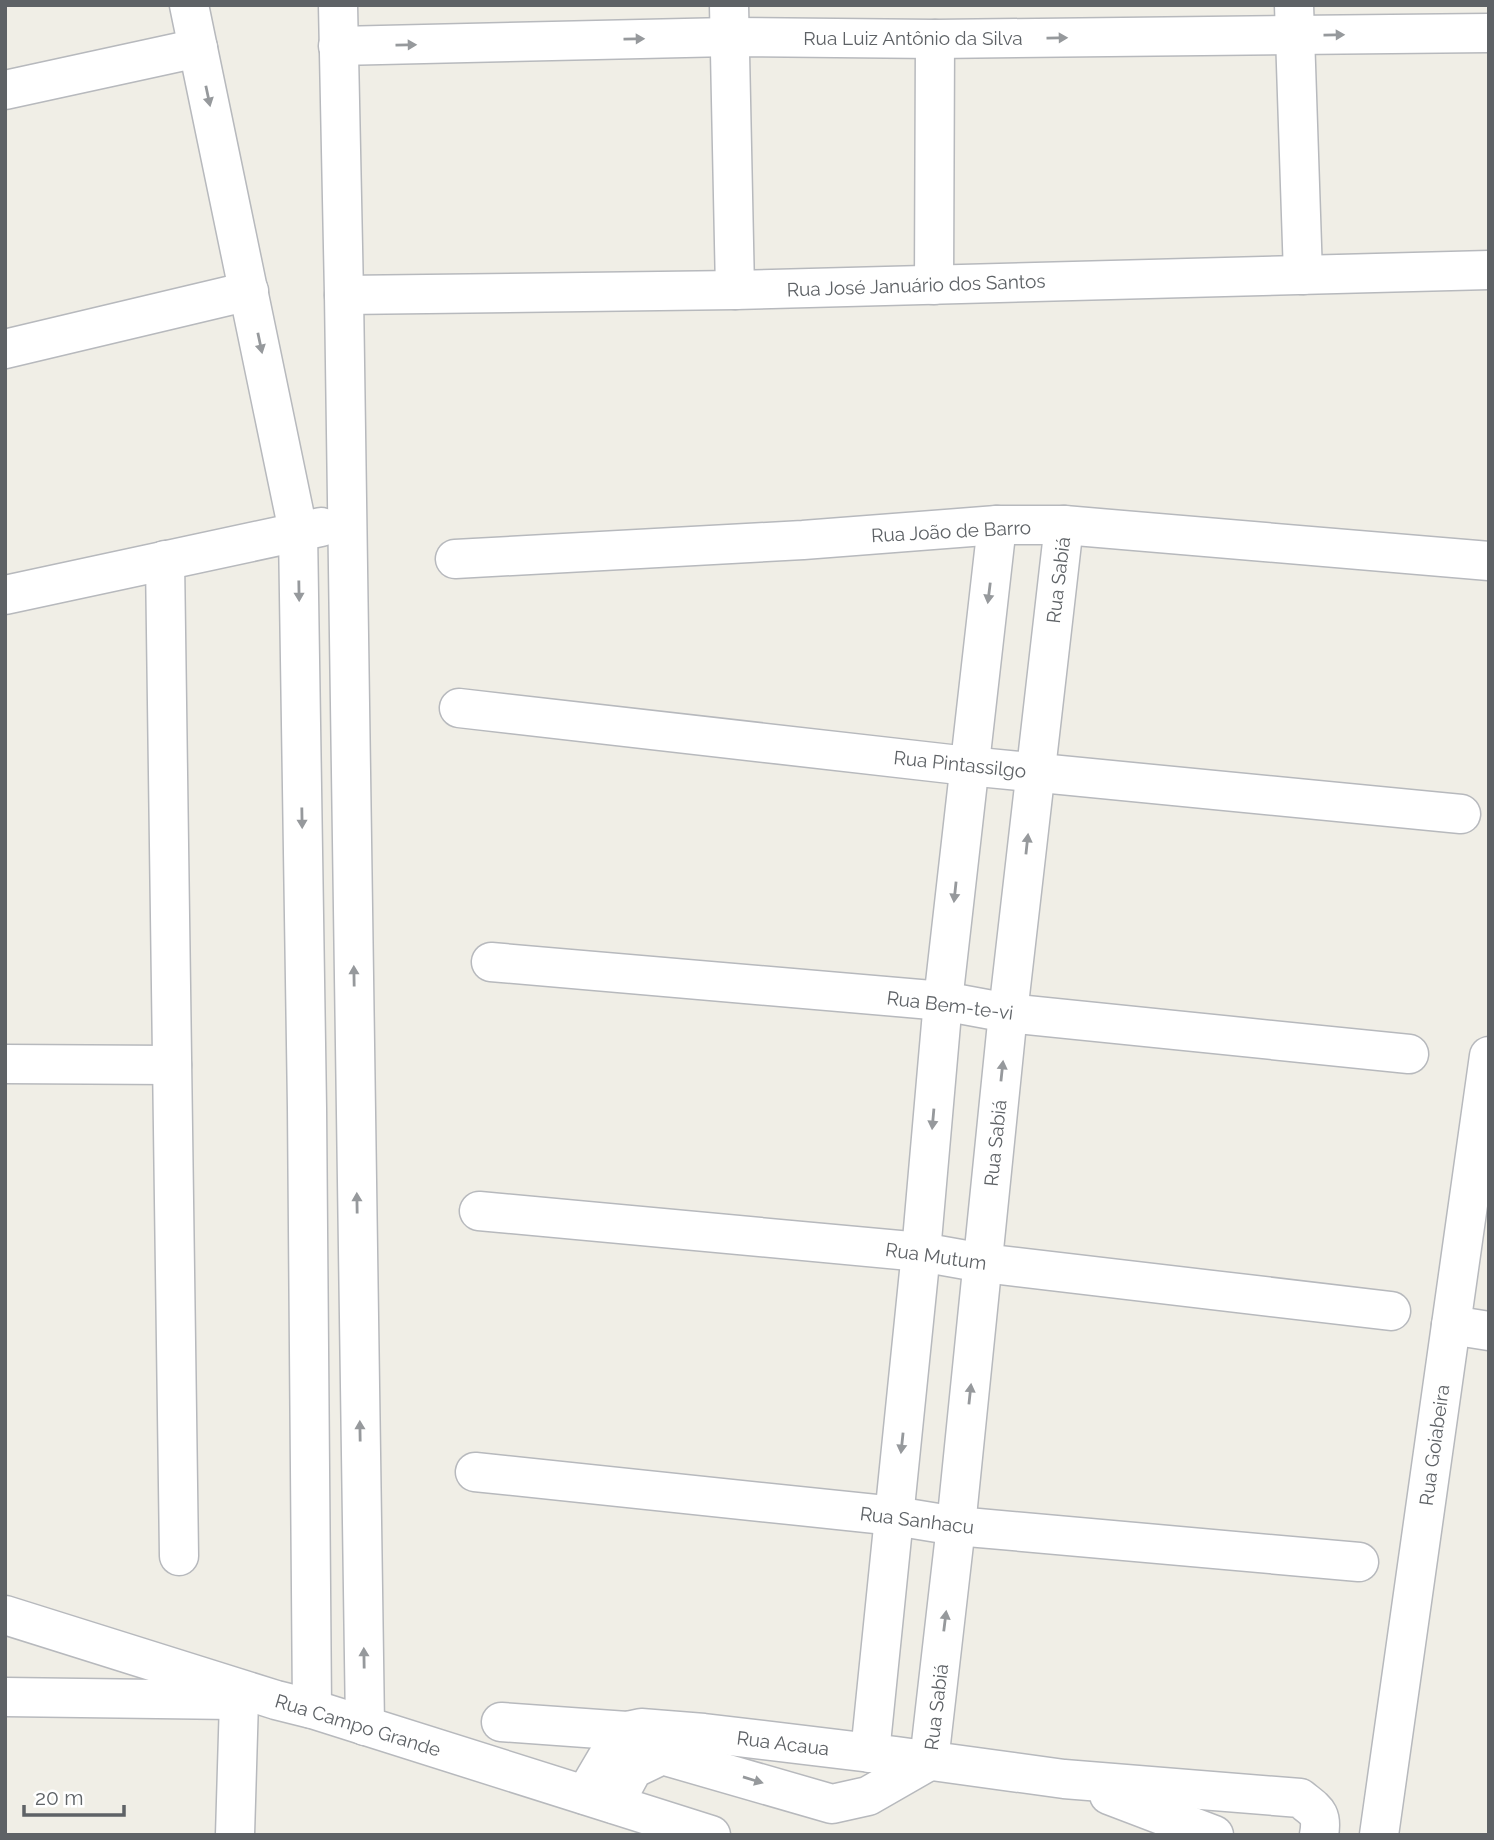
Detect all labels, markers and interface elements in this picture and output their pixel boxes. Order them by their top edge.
street label: Rua Luiz Antônio da Silva [803,27,1023,49]
one-way arrow [1323,29,1345,40]
one-way arrow [1047,32,1069,43]
one-way arrow [623,34,645,45]
one-way arrow [396,39,418,50]
one-way arrow [203,85,214,107]
street label: Rua José Januário dos Santos [786,269,1046,301]
one-way arrow [254,332,265,354]
street label: Rua João de Barro [870,516,1032,546]
street label: Rua Sabiá [1042,536,1074,624]
one-way arrow [293,580,304,602]
one-way arrow [983,582,994,604]
street label: Rua Pintassilgo [893,746,1027,782]
one-way arrow [296,808,308,830]
one-way arrow [1021,833,1032,855]
one-way arrow [949,881,960,903]
one-way arrow [348,964,360,986]
street label: Rua Bem-te-vi [885,986,1015,1024]
one-way arrow [997,1059,1008,1081]
street label: Rua Sabiá [980,1099,1010,1187]
one-way arrow [927,1108,938,1130]
one-way arrow [351,1192,363,1214]
street label: Rua Mutum [884,1238,988,1274]
one-way arrow [964,1383,975,1405]
street label: Rua Goiabeira [1415,1383,1453,1507]
one-way arrow [355,1419,366,1441]
one-way arrow [896,1432,907,1454]
street label: Rua Sanhacu [859,1502,975,1538]
one-way arrow [940,1609,951,1631]
one-way arrow [358,1647,370,1669]
street label: Rua Sabiá [920,1663,952,1751]
street label: Rua Campo Grande [272,1689,444,1761]
street label: Rua Acaua [735,1726,831,1760]
scale bar [24,1773,124,1817]
one-way arrow [742,1776,763,1786]
text: 20 m [35,1785,83,1810]

